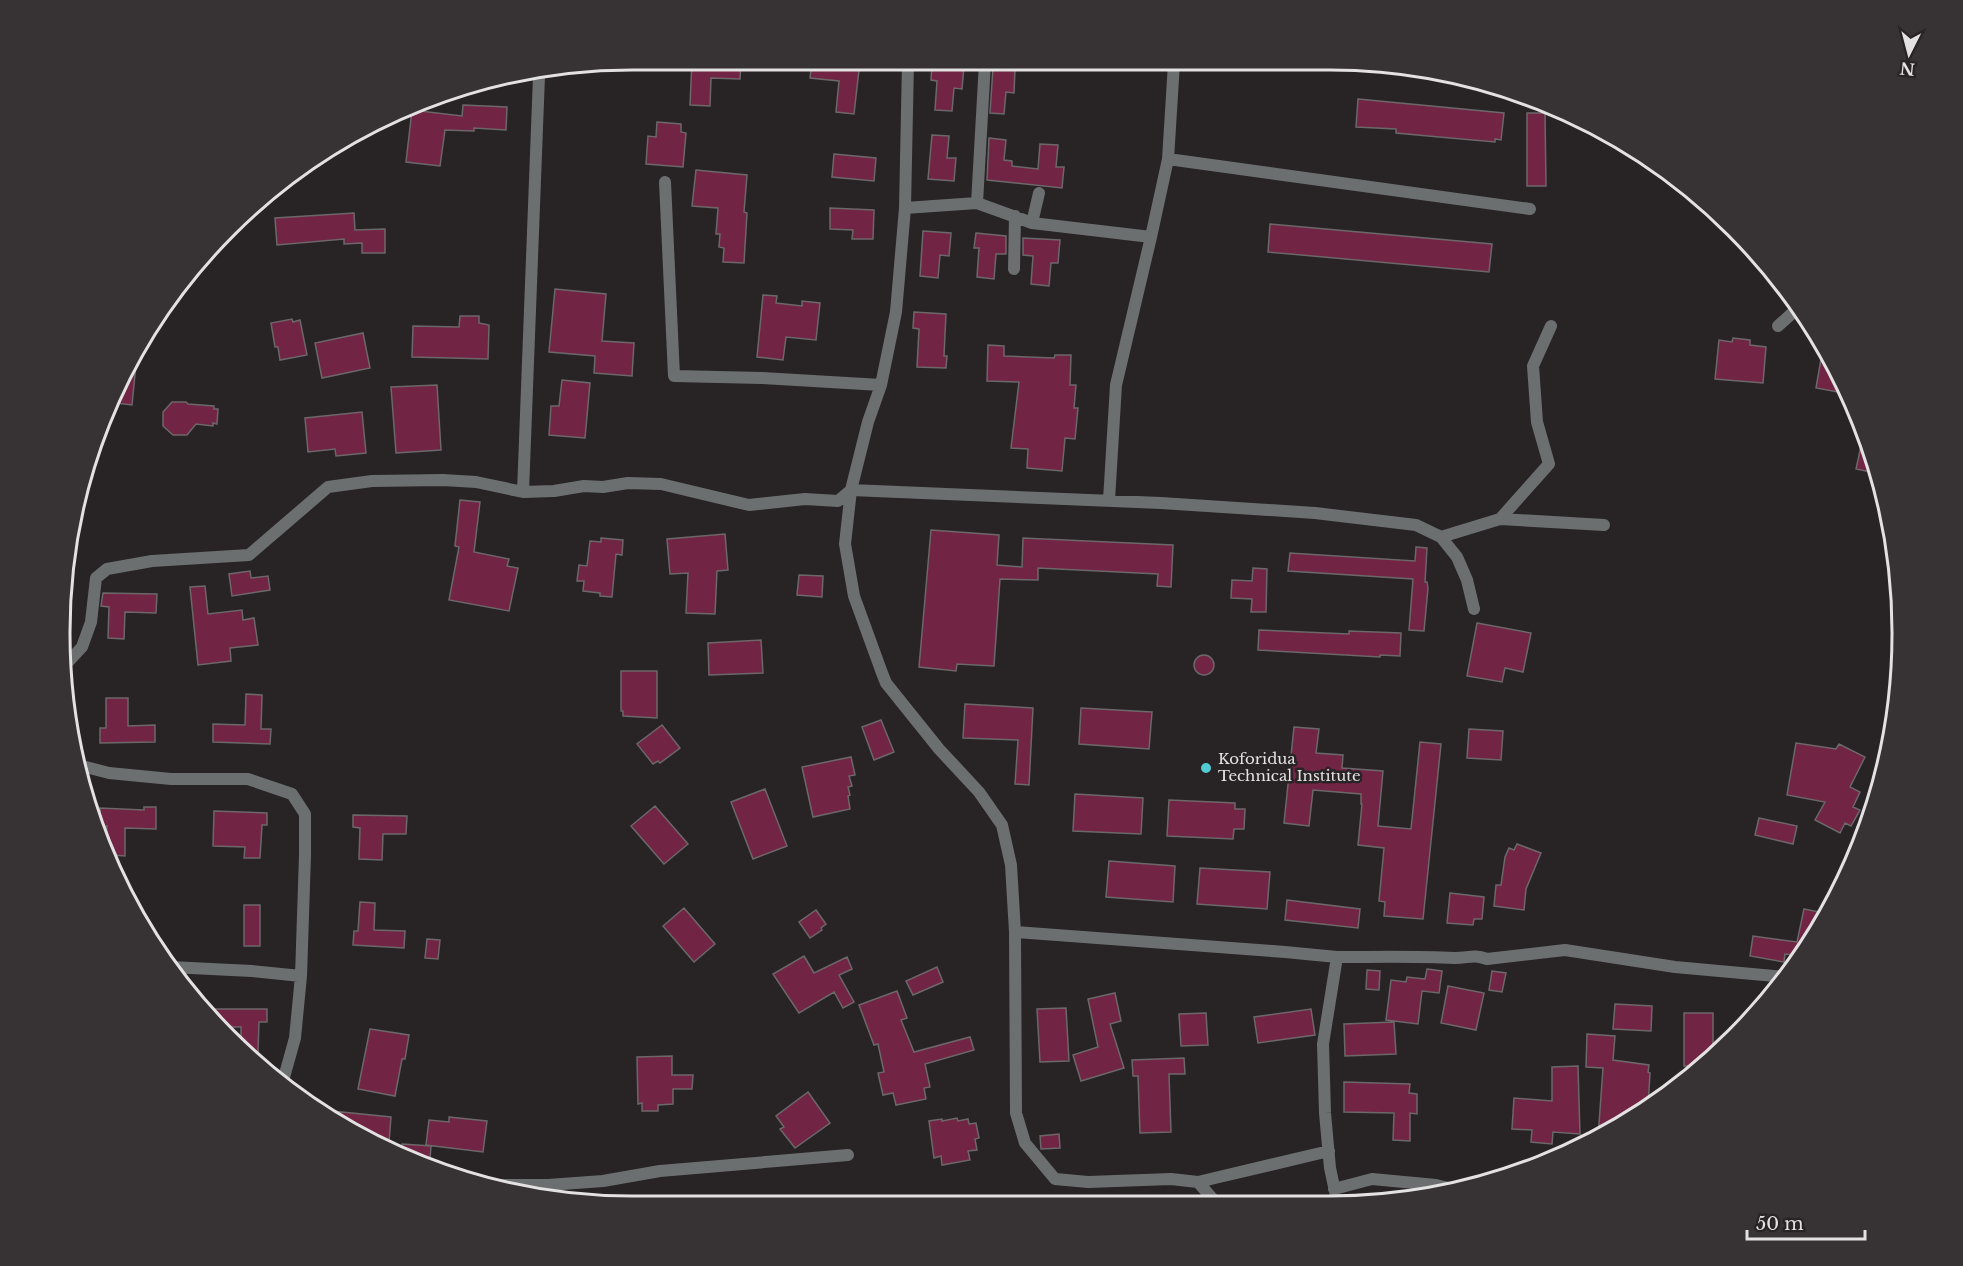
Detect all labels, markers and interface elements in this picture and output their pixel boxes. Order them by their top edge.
north arrow [1879,24,1939,84]
text: N [1899,58,1916,80]
place label: Koforidua Technical Institute [1218,749,1361,785]
marker: Koforidua Technical Institute [1199,761,1213,775]
scale bar [1747,1203,1866,1241]
text: 50 m [1756,1213,1804,1235]

